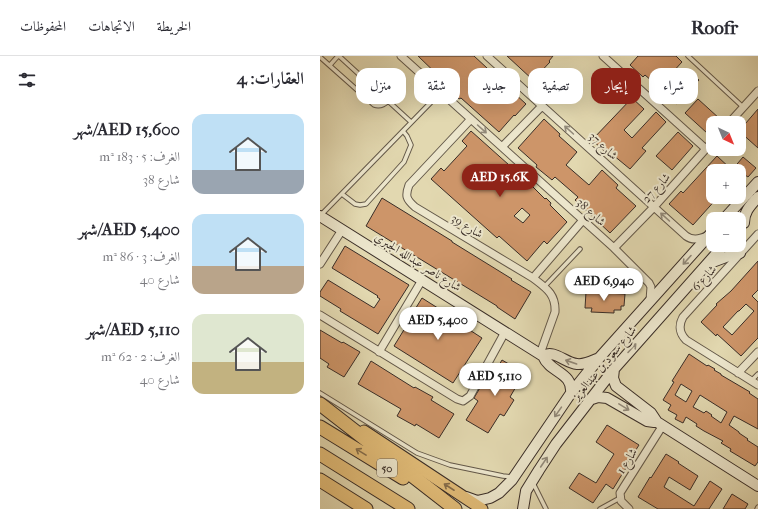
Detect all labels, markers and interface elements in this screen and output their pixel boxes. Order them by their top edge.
text: Roofr [691,17,738,39]
text: المحفوظات [20,18,66,35]
text: الاتجاهات [88,18,135,35]
text: الخريطة [157,18,191,35]
text: العقارات: 4 [237,68,304,88]
chip: منزل [356,68,406,104]
chip: شقة [414,68,460,104]
chip: جديد [468,68,520,104]
chip: تصفية [528,68,583,104]
chip: إيجار [591,68,641,104]
chip: شراء [649,68,698,104]
icon: filters [16,69,38,91]
north arrow [706,116,746,156]
map controls [706,116,746,252]
text: AED 15,600/شهر [74,119,180,139]
one-way arrow [477,124,487,134]
one-way arrow [564,125,574,135]
street label: شارع 37 [583,129,620,166]
icon: home [224,130,272,178]
text: الغرف: 5 · 183 m² [99,149,180,164]
pin: AED 15.6K [454,164,546,198]
button: + [706,164,746,204]
text: AED 15.6K [471,169,529,184]
street label: شارع 27 [639,170,676,209]
text: شارع 38 [143,172,180,187]
street label: شارع 38 [571,195,609,232]
street label: شارع 39 [446,211,486,244]
one-way arrow [660,212,670,222]
button: − [706,212,746,252]
text: AED 5,400/شهر [78,219,180,239]
icon: home [224,230,272,278]
street label: شارع ناصر عبدالله الجبري [370,230,464,298]
text: الغرف: 3 · 86 m² [103,249,180,264]
one-way arrow [682,255,692,265]
street label: شارع 6 [689,262,722,296]
pin: AED 6,940 [558,268,650,302]
text: شارع 40 [140,272,180,287]
text: AED 6,940 [574,273,634,288]
pin: AED 5,400 [392,307,484,341]
text: AED 5,400 [408,312,468,327]
text: AED 5,110/شهر [86,319,180,339]
street label: شارع سعود بن عبدالعزيز [568,323,642,407]
icon: home [224,330,272,378]
one-way arrow [628,343,637,353]
text: الغرف: 2 · 62 m² [101,349,180,364]
one-way arrow [566,358,578,366]
pin: AED 5,110 [449,363,541,397]
text: AED 5,110 [468,368,522,383]
text: شارع 40 [140,372,180,387]
one-way arrow [618,404,630,412]
one-way arrow [554,407,562,418]
street label: شارع 1 [614,445,644,479]
one-way arrow [356,448,367,456]
one-way arrow [540,456,548,467]
road number: 50 [377,459,397,477]
one-way arrow [444,483,455,492]

